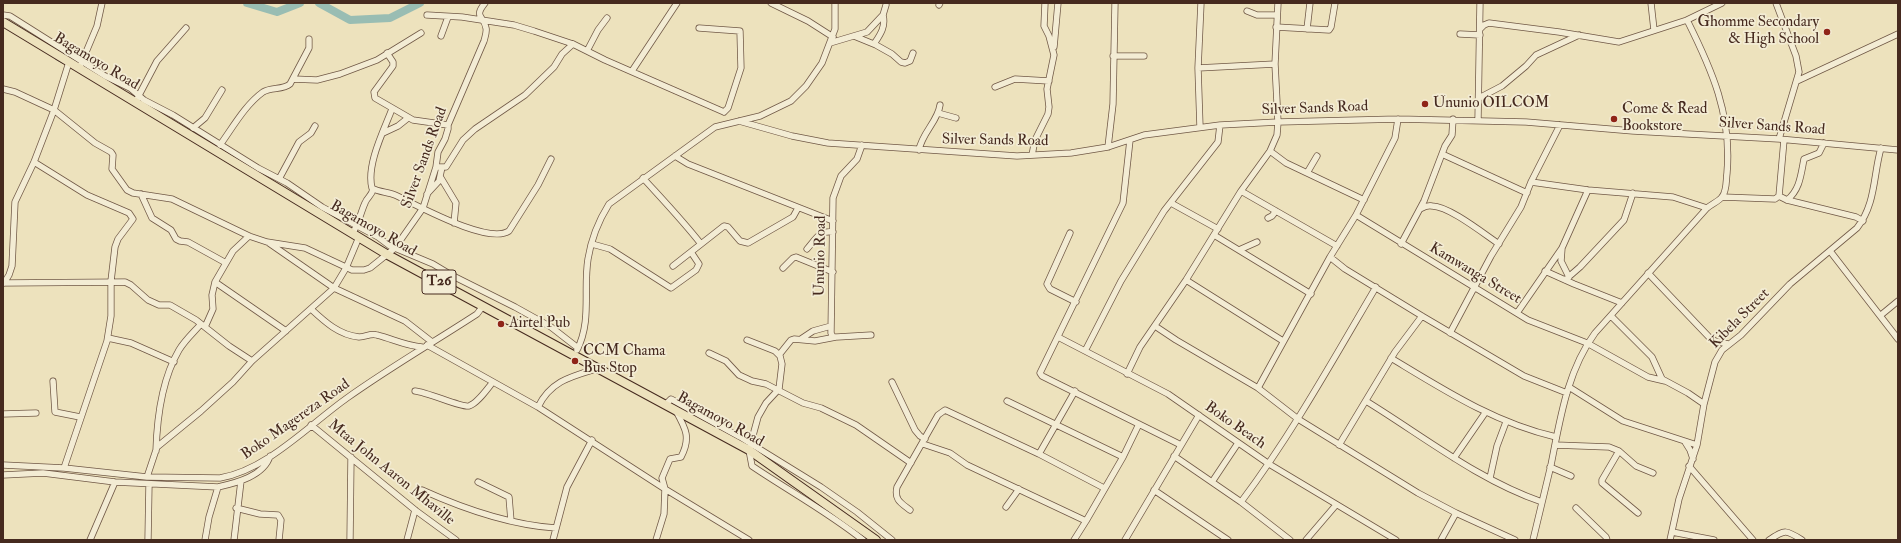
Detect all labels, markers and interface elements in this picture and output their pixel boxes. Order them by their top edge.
place label: Ghomme Secondary & High School [1697,14,1819,49]
marker: Ghomme Secondary & High School [1822,27,1832,37]
street label: Bagamoyo Road [50,29,142,95]
place label: Ununio OILCOM [1433,95,1549,113]
street label: Silver Sands Road [1261,98,1369,120]
marker: Ununio OILCOM [1420,99,1430,109]
place label: Come & Read Bookstore [1622,101,1707,136]
street label: Silver Sands Road [398,105,452,211]
marker: Come & Read Bookstore [1609,114,1619,124]
street label: Silver Sands Road [1718,114,1826,140]
street label: Silver Sands Road [942,131,1048,151]
street label: Bagamoyo Road [327,197,419,261]
street label: Ununio Road [811,215,831,297]
street label: Kamwanga Street [1426,239,1524,309]
road number: T26 [422,270,456,294]
street label: Kibela Street [1706,285,1774,353]
place label: Airtel Pub [509,315,570,333]
marker: Airtel Pub [496,319,506,329]
place label: CCM Chama Bus Stop [583,343,665,378]
marker: CCM Chama Bus Stop [570,356,580,366]
street label: Boko Magereza Road [238,376,354,464]
street label: Bagamoyo Road [673,389,767,451]
street label: Boko Beach [1201,398,1269,454]
street label: Mtaa John Aaron Mhaville [324,416,458,530]

